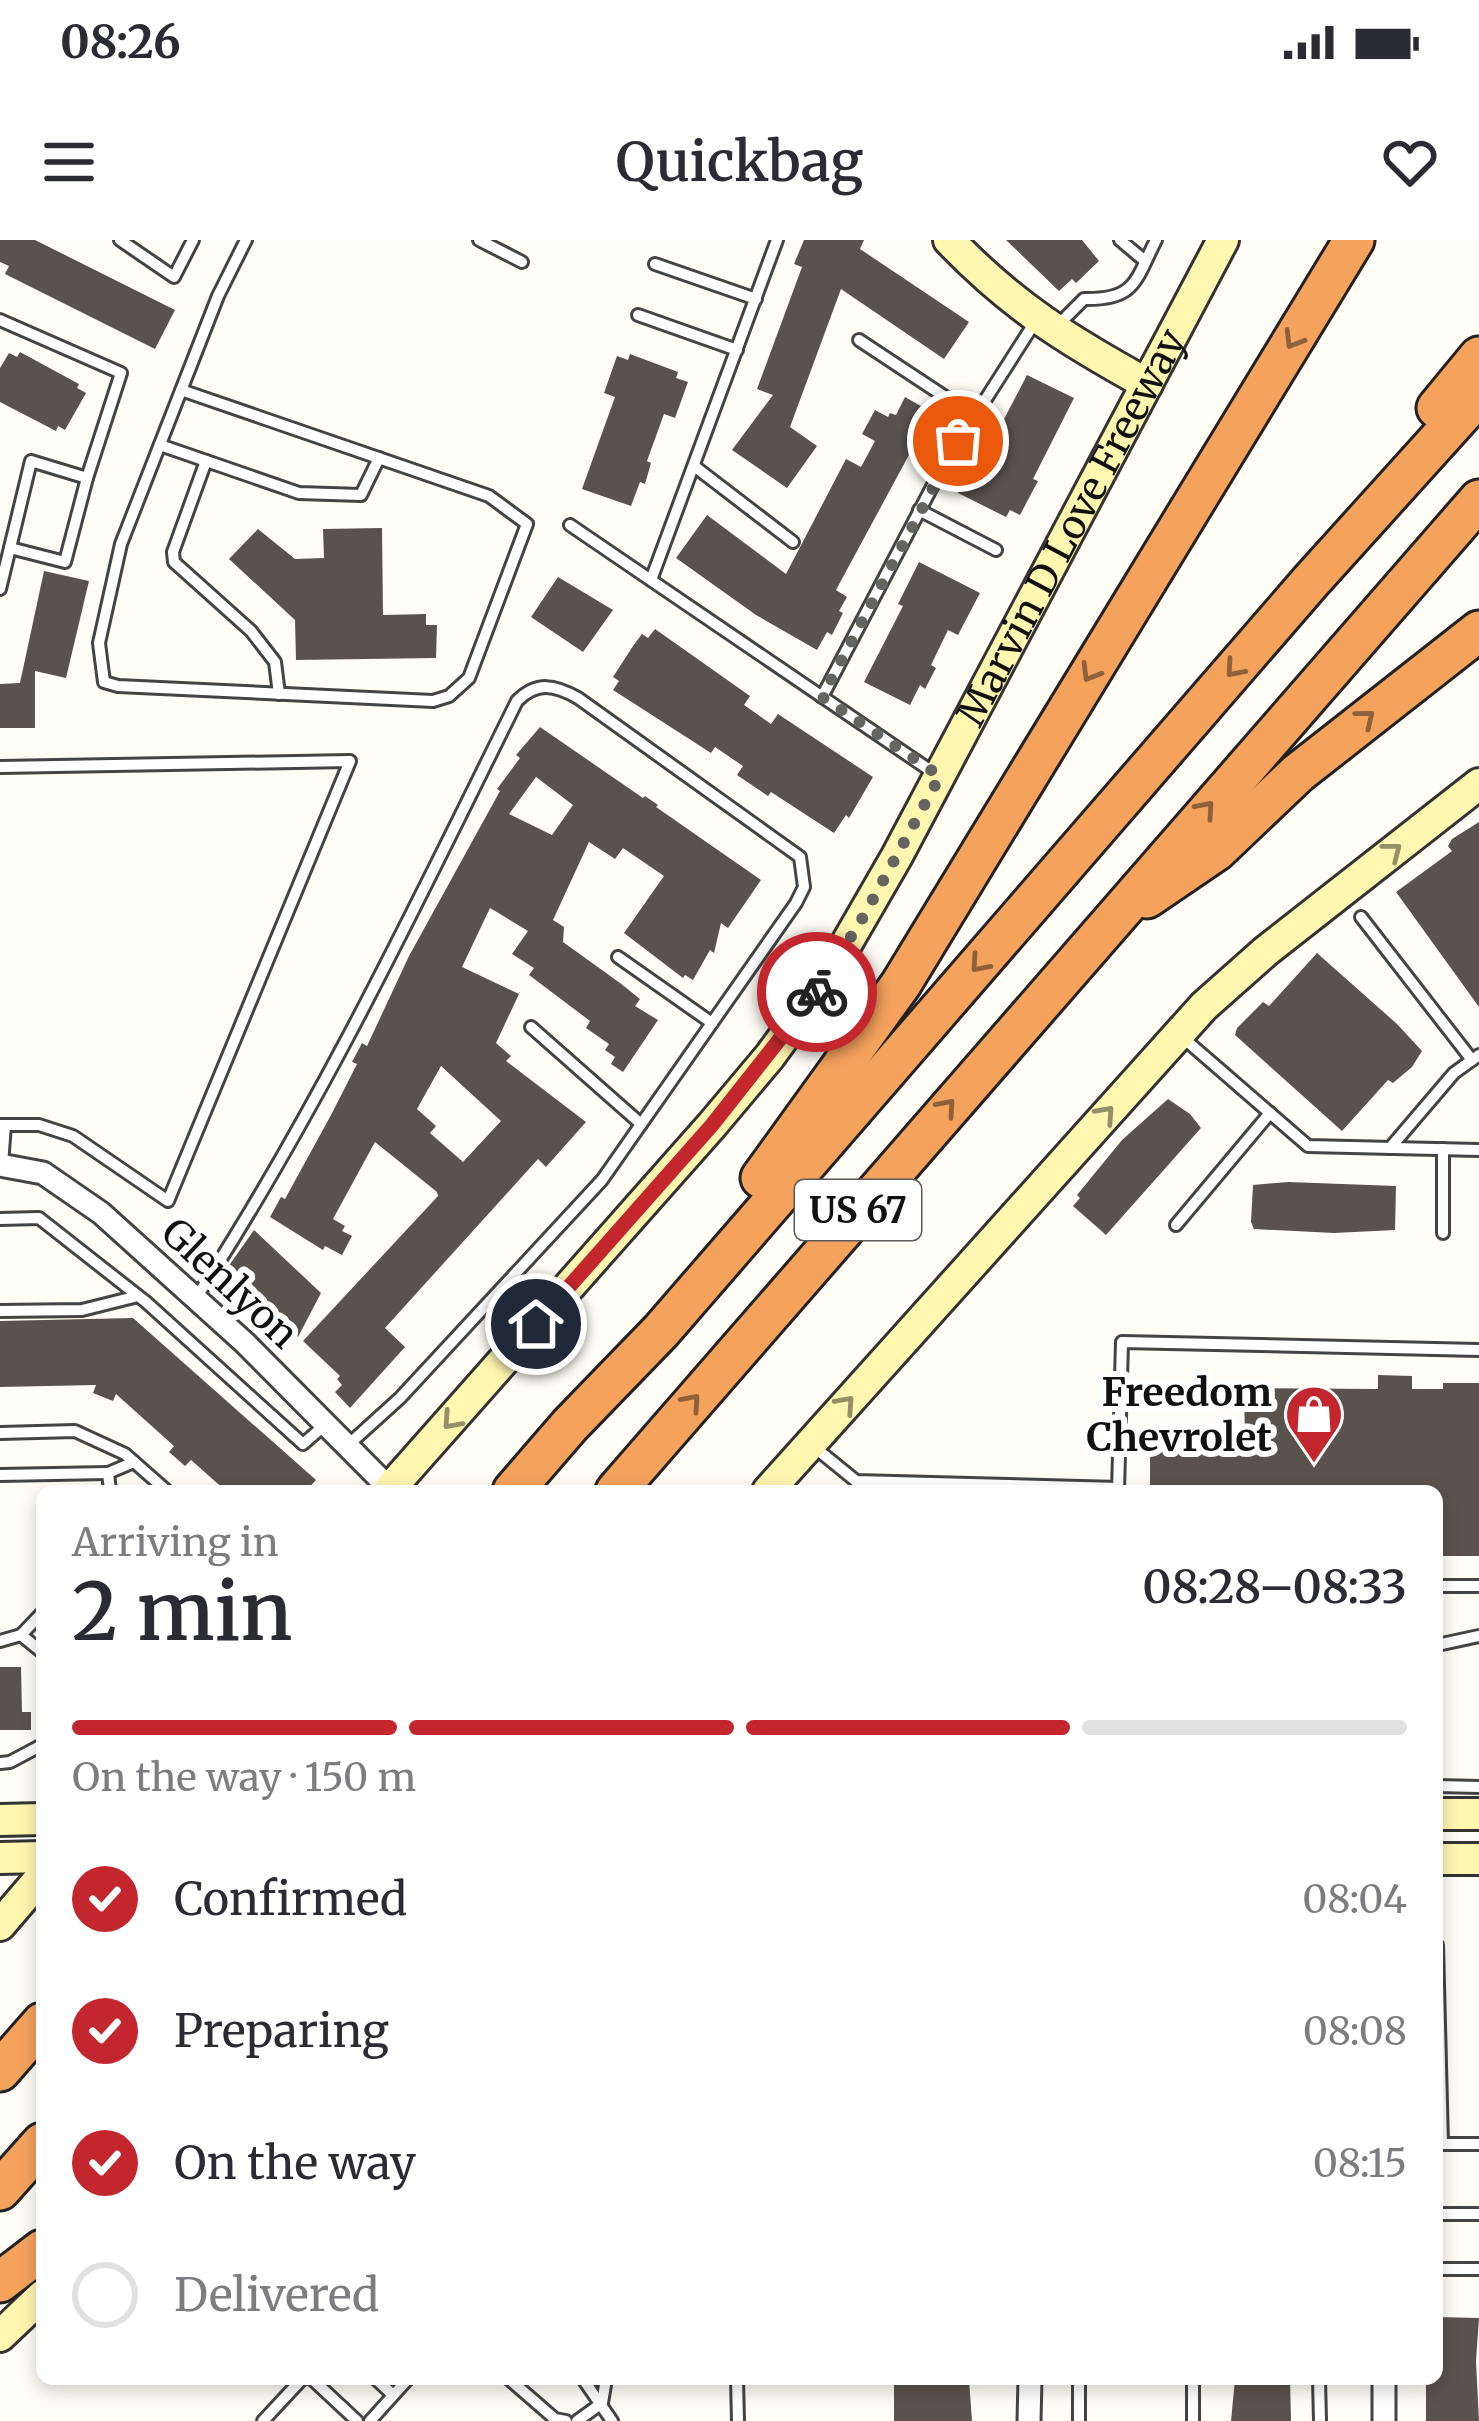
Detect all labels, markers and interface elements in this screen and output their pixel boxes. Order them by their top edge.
text: 08:26 [60,14,181,70]
text: Quickbag [616,128,863,196]
icon: menu [36,129,102,195]
icon: heart [1377,129,1443,195]
street label: Marvin D Love Freeway [946,320,1197,734]
one-way arrow [1285,327,1307,349]
pin [907,390,1009,492]
icon: bag [925,408,991,474]
one-way arrow [1227,655,1248,677]
one-way arrow [1082,660,1105,682]
one-way arrow [1353,710,1375,732]
one-way arrow [1192,801,1213,823]
one-way arrow [1379,844,1401,865]
courier [757,932,877,1052]
one-way arrow [972,950,993,972]
icon: bike [784,959,850,1025]
one-way arrow [933,1099,954,1121]
one-way arrow [1092,1106,1113,1127]
road number: US 67 [795,1180,921,1240]
street label: Glenlyon [151,1208,308,1359]
pin [485,1273,587,1375]
icon: home [503,1291,569,1357]
place label: Freedom Chevrolet [1086,1368,1272,1462]
shop icon: Freedom Chevrolet [1283,1383,1345,1465]
one-way arrow [677,1394,699,1416]
one-way arrow [832,1396,853,1418]
one-way arrow [443,1407,465,1429]
text: Arriving in [72,1518,279,1567]
text: 08:28–08:33 [1142,1559,1407,1615]
text: 2 min [72,1563,292,1661]
text: On the way · 150 m [72,1753,416,1802]
icon: check [72,1866,138,1932]
text: Confirmed [174,1871,407,1927]
text: 08:04 [1302,1875,1407,1924]
icon: check [72,1998,138,2064]
text: Preparing [174,2003,389,2059]
text: 08:08 [1303,2007,1407,2056]
icon: check [72,2130,138,2196]
text: On the way [174,2135,416,2191]
text: 08:15 [1313,2139,1407,2188]
text: Delivered [174,2267,379,2323]

